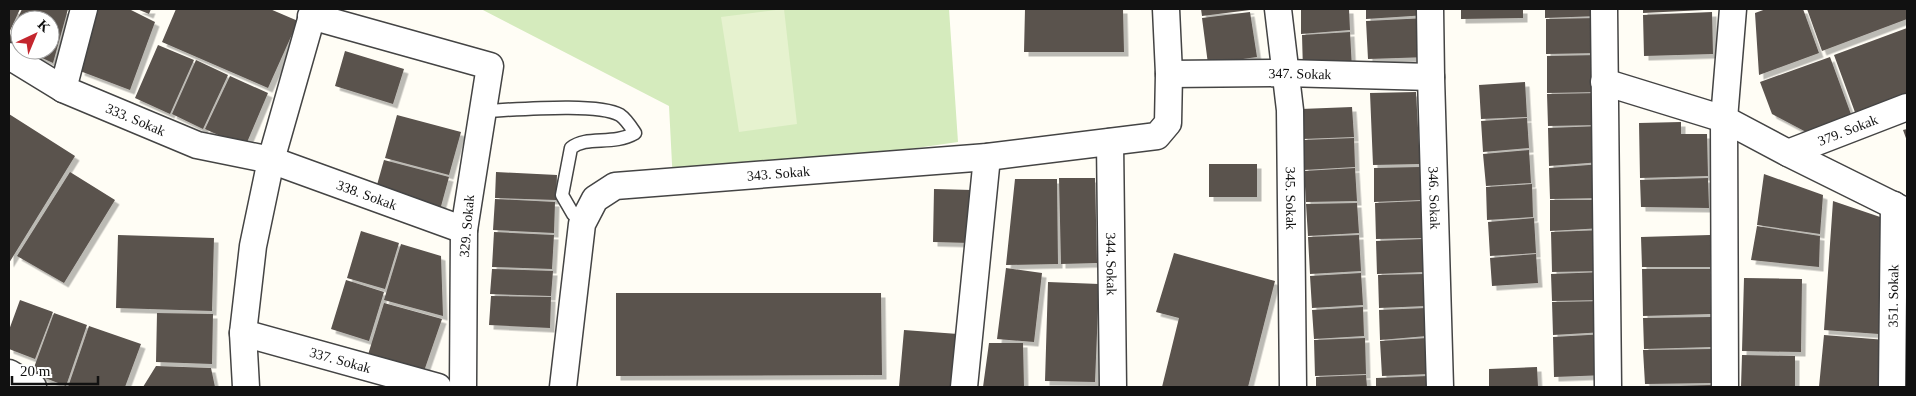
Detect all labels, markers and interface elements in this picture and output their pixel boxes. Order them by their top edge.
north arrow [10,10,60,60]
text: K [35,17,53,35]
street label: 347. Sokak [1268,65,1332,82]
street label: 333. Sokak [104,100,168,138]
street label: 379. Sokak [1816,112,1880,148]
street label: 343. Sokak [746,163,810,183]
street label: 346. Sokak [1426,166,1443,230]
street label: 345. Sokak [1283,167,1299,230]
street label: 338. Sokak [335,177,399,213]
street label: 329. Sokak [457,194,477,258]
street label: 344. Sokak [1104,232,1119,296]
street label: 351. Sokak [1885,264,1901,328]
street label: 337. Sokak [308,344,373,376]
scale bar [12,354,99,386]
text: 20 m [20,363,51,379]

